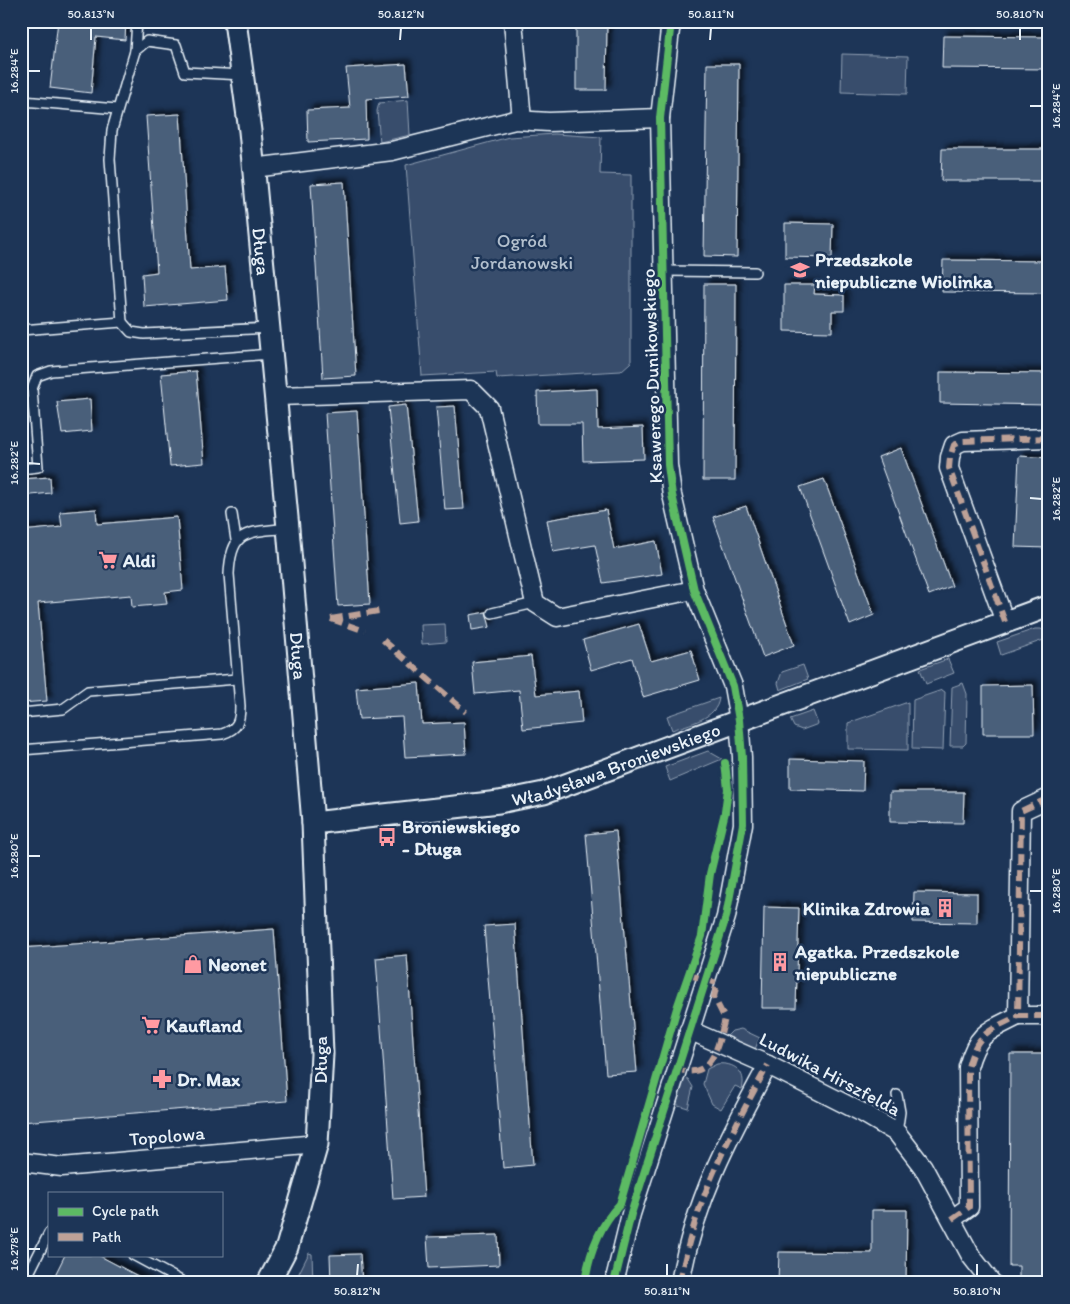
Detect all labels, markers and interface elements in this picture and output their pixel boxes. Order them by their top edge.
text: 50.813°N [68,7,114,21]
text: 50.812°N [378,7,424,21]
text: 50.811°N [688,7,734,21]
text: 50.810°N [996,7,1044,21]
text: 16.284°E [7,48,21,94]
text: 16.284°E [1049,83,1063,129]
street label: Długa [248,227,275,276]
park label: Ogród Jordanowski [471,229,573,274]
place label: Przedszkole niepubliczne Wiolinka [814,248,993,293]
school or university icon: Przedszkole niepubliczne Wiolinka [789,259,811,281]
street label: Ksawerego Dunikowskiego [637,268,667,484]
text: 16.282°E [7,441,21,485]
text: 16.282°E [1049,477,1063,521]
supermarket icon: Aldi [97,549,119,571]
place label: Aldi [122,549,156,572]
street label: Długa [285,631,312,680]
street label: Władysława Broniewskiego [509,717,723,811]
place label: Broniewskiego - Długa [402,815,520,860]
bus stop icon: Broniewskiego - Długa [376,826,398,848]
text: 16.280°E [7,833,21,879]
text: 16.280°E [1049,868,1063,914]
place label: Klinika Zdrowia [803,897,930,920]
building icon: Klinika Zdrowia [934,897,956,919]
place label: Agatka. Przedszkole niepubliczne [794,940,960,985]
building icon: Agatka. Przedszkole niepubliczne [769,951,791,973]
shop icon: Neonet [182,953,204,975]
place label: Neonet [208,953,267,976]
supermarket icon: Kaufland [140,1014,162,1036]
place label: Kaufland [166,1014,243,1037]
street label: Ludwika Hirszfelda [755,1027,905,1121]
street label: Długa [309,1036,332,1084]
pharmacy icon: Dr. Max [151,1068,173,1090]
place label: Dr. Max [177,1068,240,1091]
street label: Topolowa [128,1121,206,1151]
legend [48,1192,222,1256]
text: Cycle path [92,1202,159,1220]
text: 16.278°E [7,1227,21,1271]
text: Path [92,1228,121,1246]
text: 50.812°N [334,1284,380,1298]
text: 50.811°N [644,1284,690,1298]
text: 50.810°N [953,1284,1001,1298]

